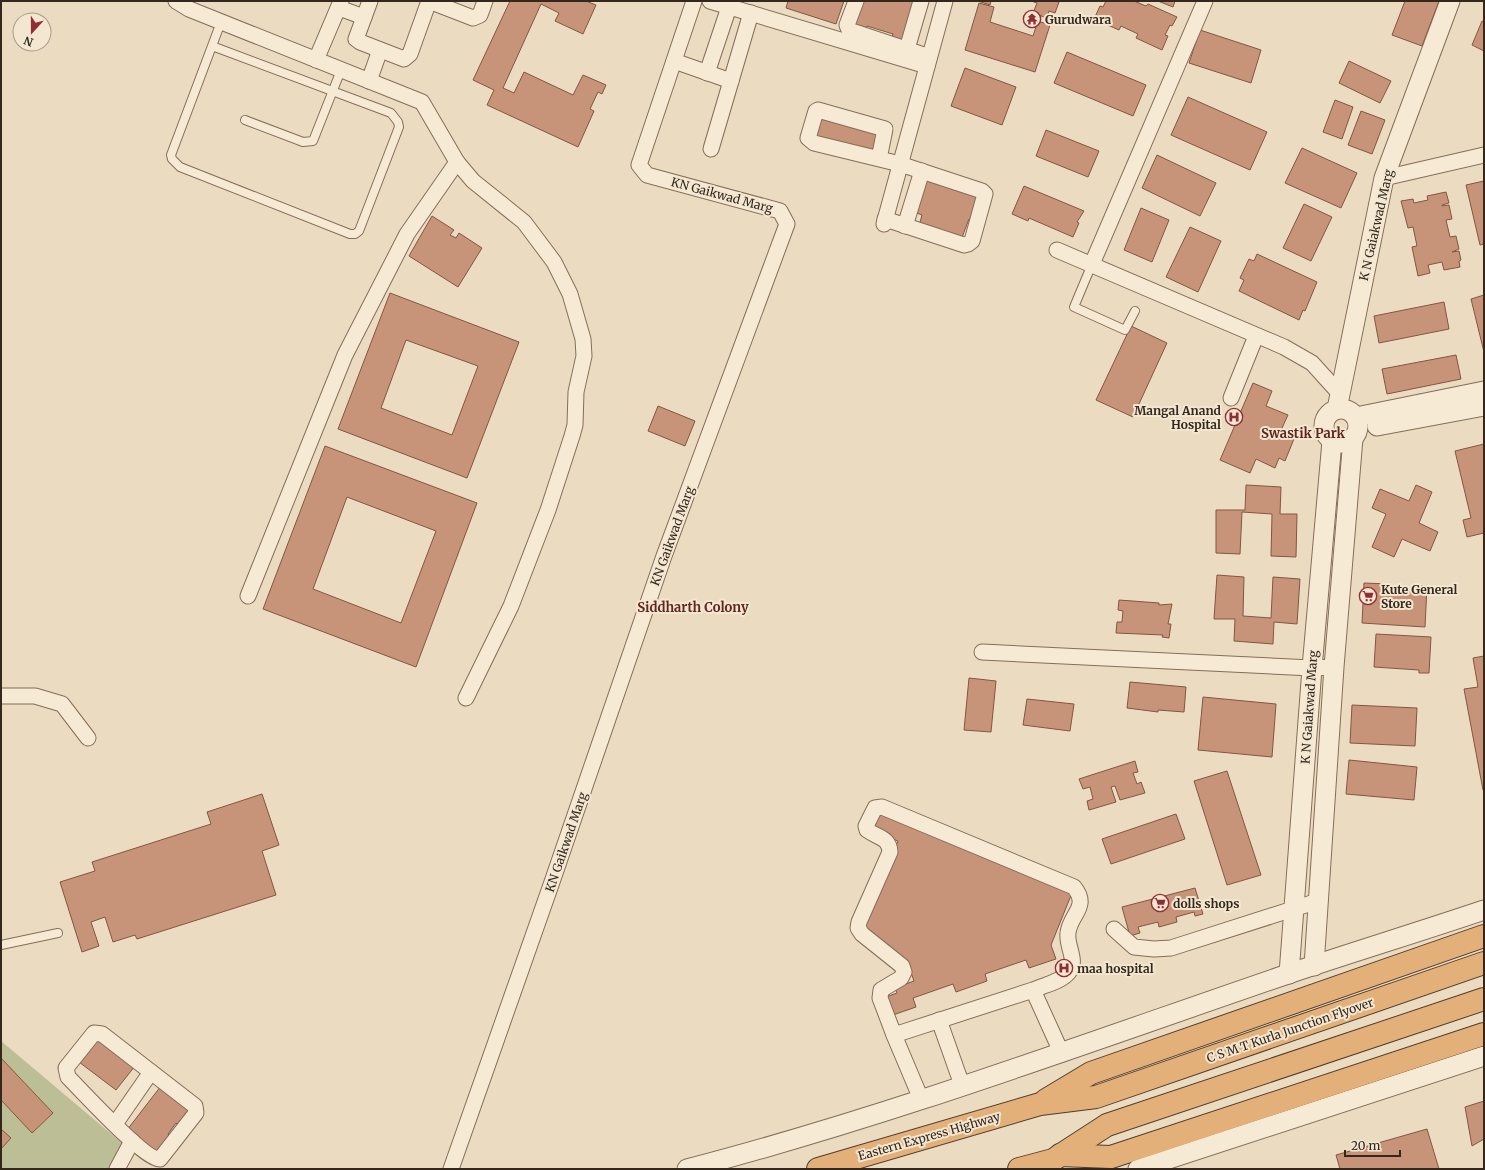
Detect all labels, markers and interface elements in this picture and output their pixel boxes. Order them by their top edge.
temple icon: Gurudwara [1022,9,1042,29]
north arrow [12,12,52,52]
place label: Gurudwara [1045,12,1111,27]
text: N [22,33,35,49]
street label: K N Gaiakwad Marg [1356,167,1396,282]
street label: KN Gaikwad Marg [669,174,775,216]
place label: Mangal Anand Hospital [1134,403,1222,432]
hospital icon: Mangal Anand Hospital [1224,407,1244,427]
district label: Swastik Park [1261,425,1345,442]
street label: KN Gaikwad Marg [647,483,697,588]
place label: Kute General Store [1381,582,1457,611]
supermarket icon: Kute General Store [1358,586,1378,606]
district label: Siddharth Colony [637,599,749,616]
street label: K N Gaiakwad Marg [1298,649,1321,764]
street label: KN Gaikwad Marg [542,789,590,894]
supermarket icon: dolls shops [1150,893,1170,913]
place label: dolls shops [1173,896,1239,911]
hospital icon: maa hospital [1054,958,1074,978]
place label: maa hospital [1077,961,1154,976]
street label: C S M T Kurla Junction Flyover [1205,994,1376,1066]
street label: Eastern Express Highway [856,1109,1002,1163]
scale bar [1345,1132,1400,1158]
text: 20 m [1351,1138,1380,1153]

